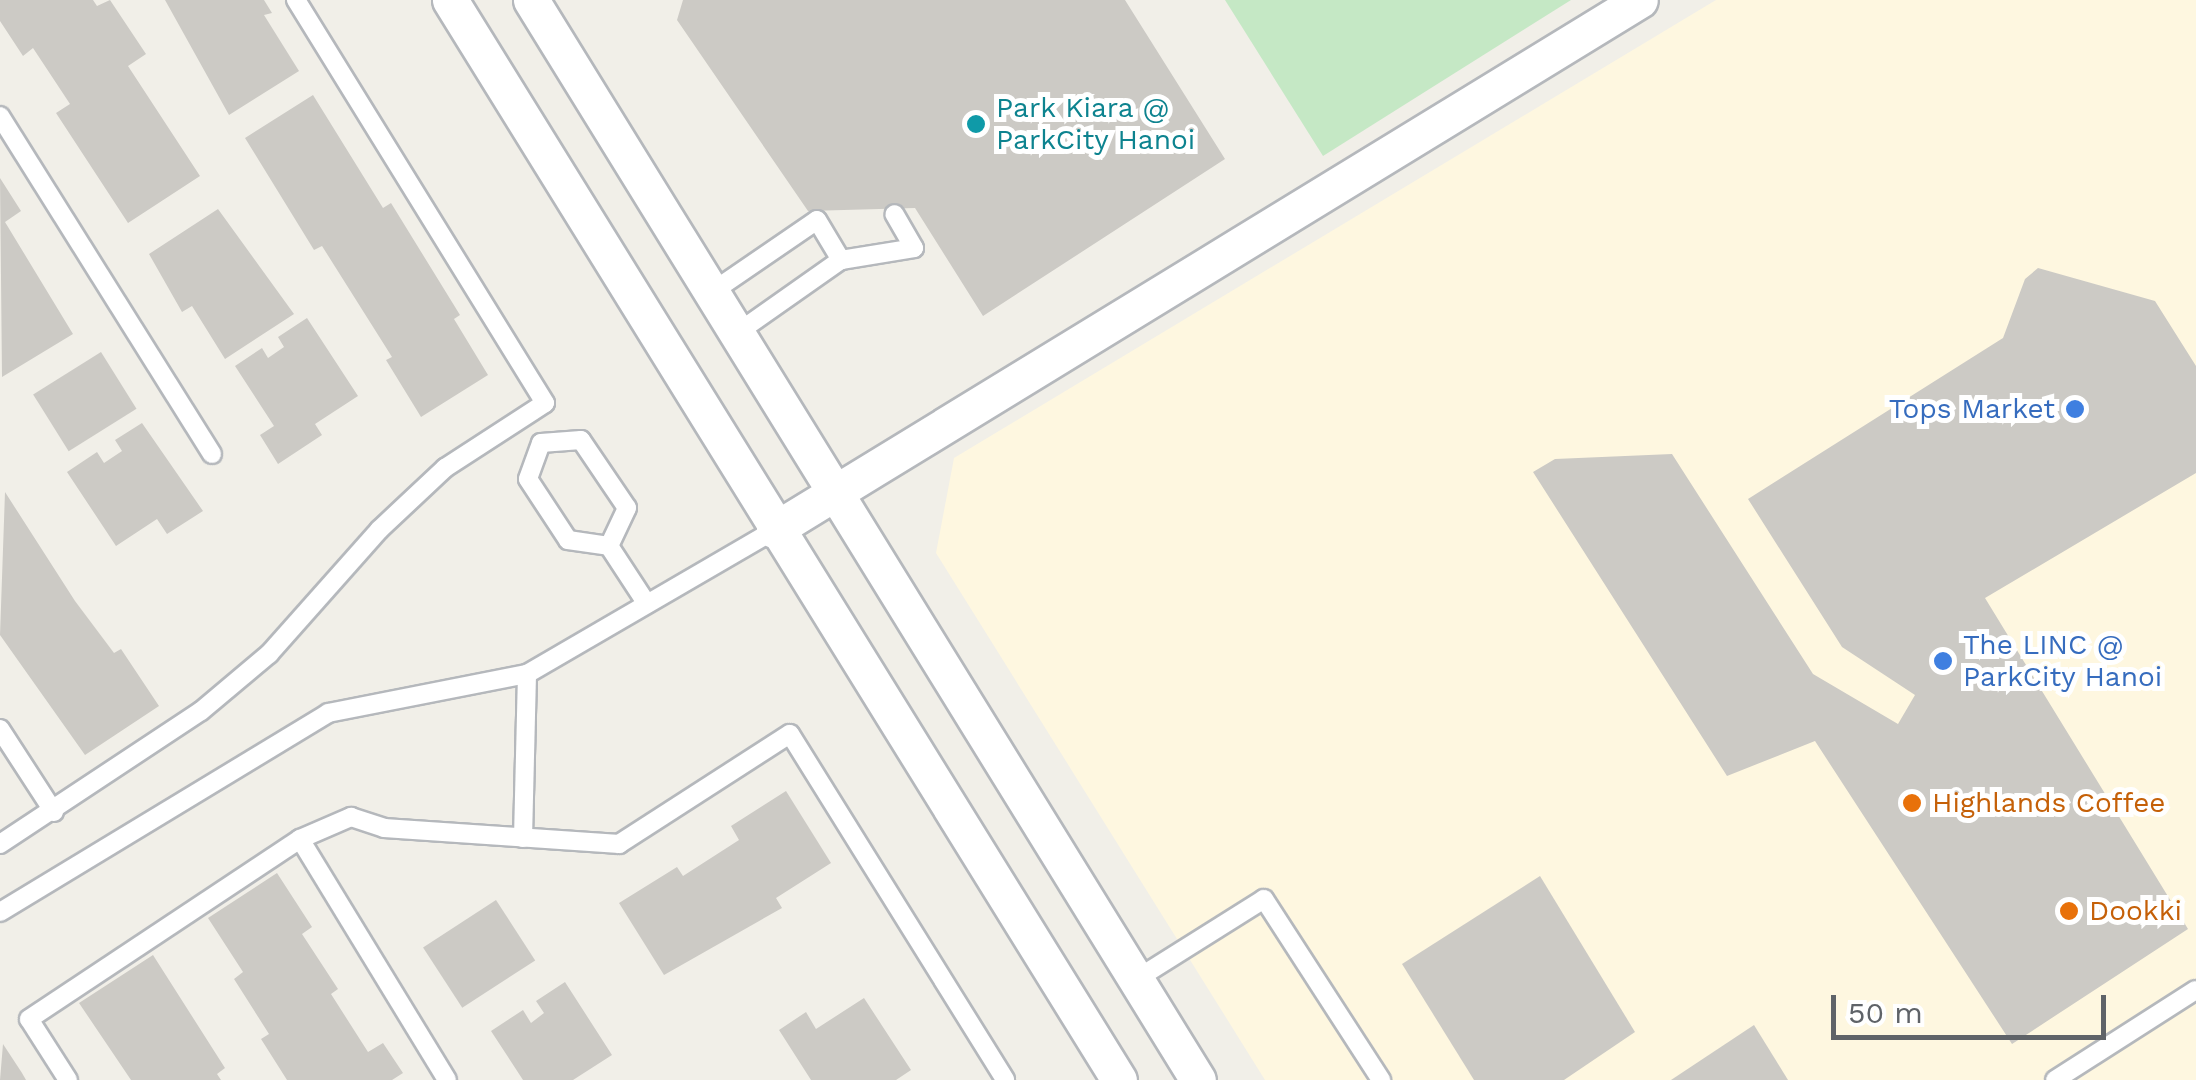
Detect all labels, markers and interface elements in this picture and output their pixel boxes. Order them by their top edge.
place label: Park Kiara @ ParkCity Hanoi [996,91,1196,157]
marker: Park Kiara @ ParkCity Hanoi [965,113,987,135]
place label: Tops Market [1889,392,2055,426]
marker: Tops Market [2064,398,2086,420]
place label: The LINC @ ParkCity Hanoi [1963,628,2163,694]
marker: The LINC @ ParkCity Hanoi [1932,650,1954,672]
place label: Highlands Coffee [1932,786,2166,820]
marker: Highlands Coffee [1901,792,1923,814]
place label: Dookki [2089,894,2182,928]
marker: Dookki [2058,900,2080,922]
scale bar [1836,975,2111,1037]
text: 50 m [1848,995,1923,1030]

